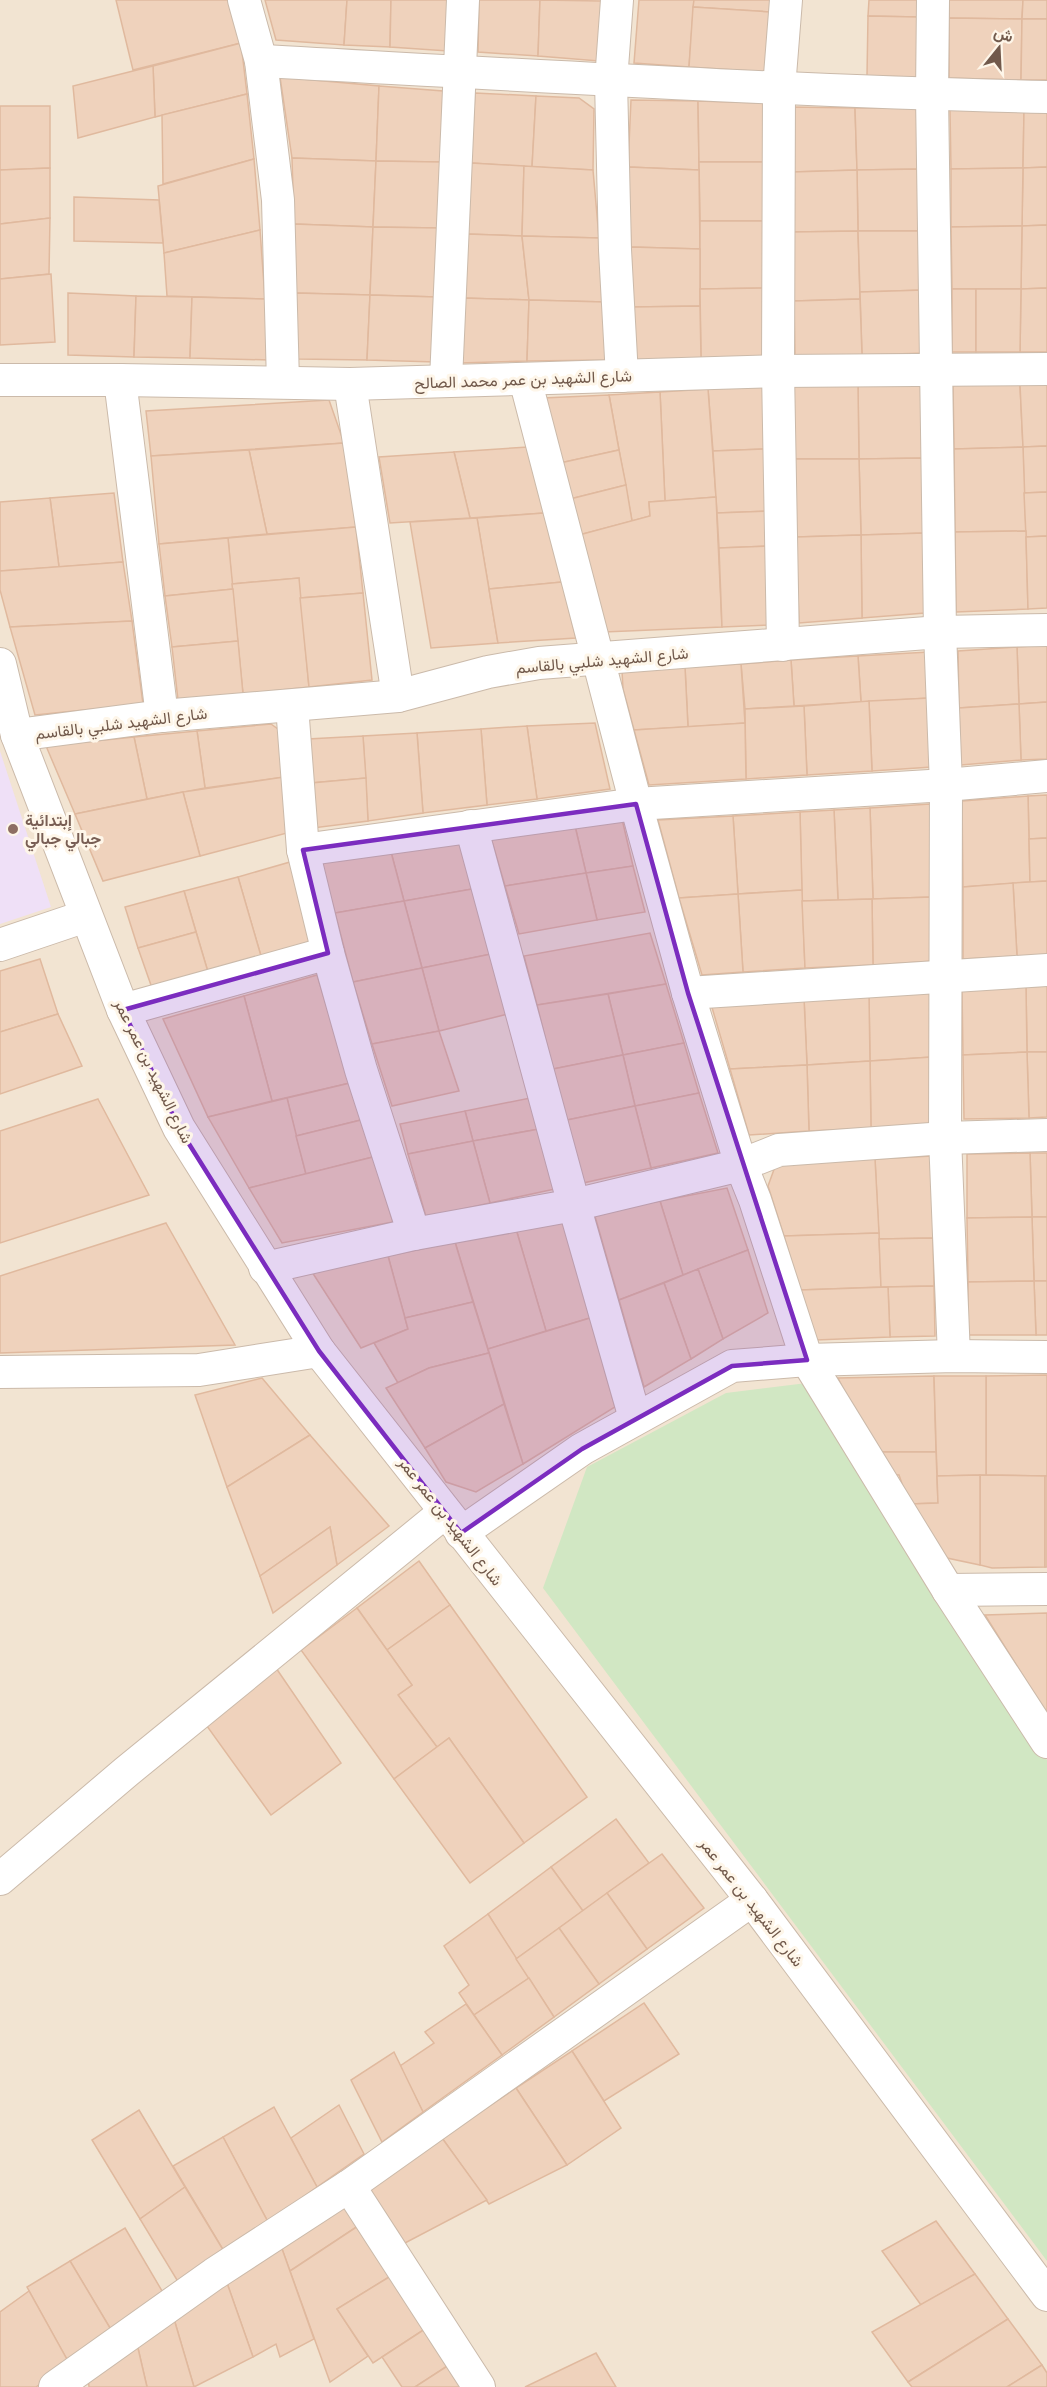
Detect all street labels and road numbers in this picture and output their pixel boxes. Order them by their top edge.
street label: شارع الشهيد بن عمر محمد الصالح [414,365,632,395]
street label: شارع الشهيد شلبي بالقاسم [515,642,690,681]
street label: شارع الشهيد شلبي بالقاسم [34,703,209,747]
street label: شارع الشهيد بن عمر عمر [108,995,198,1147]
street label: شارع الشهيد بن عمر عمر [392,1452,507,1591]
street label: شارع الشهيد بن عمر عمر [693,1833,808,1972]

